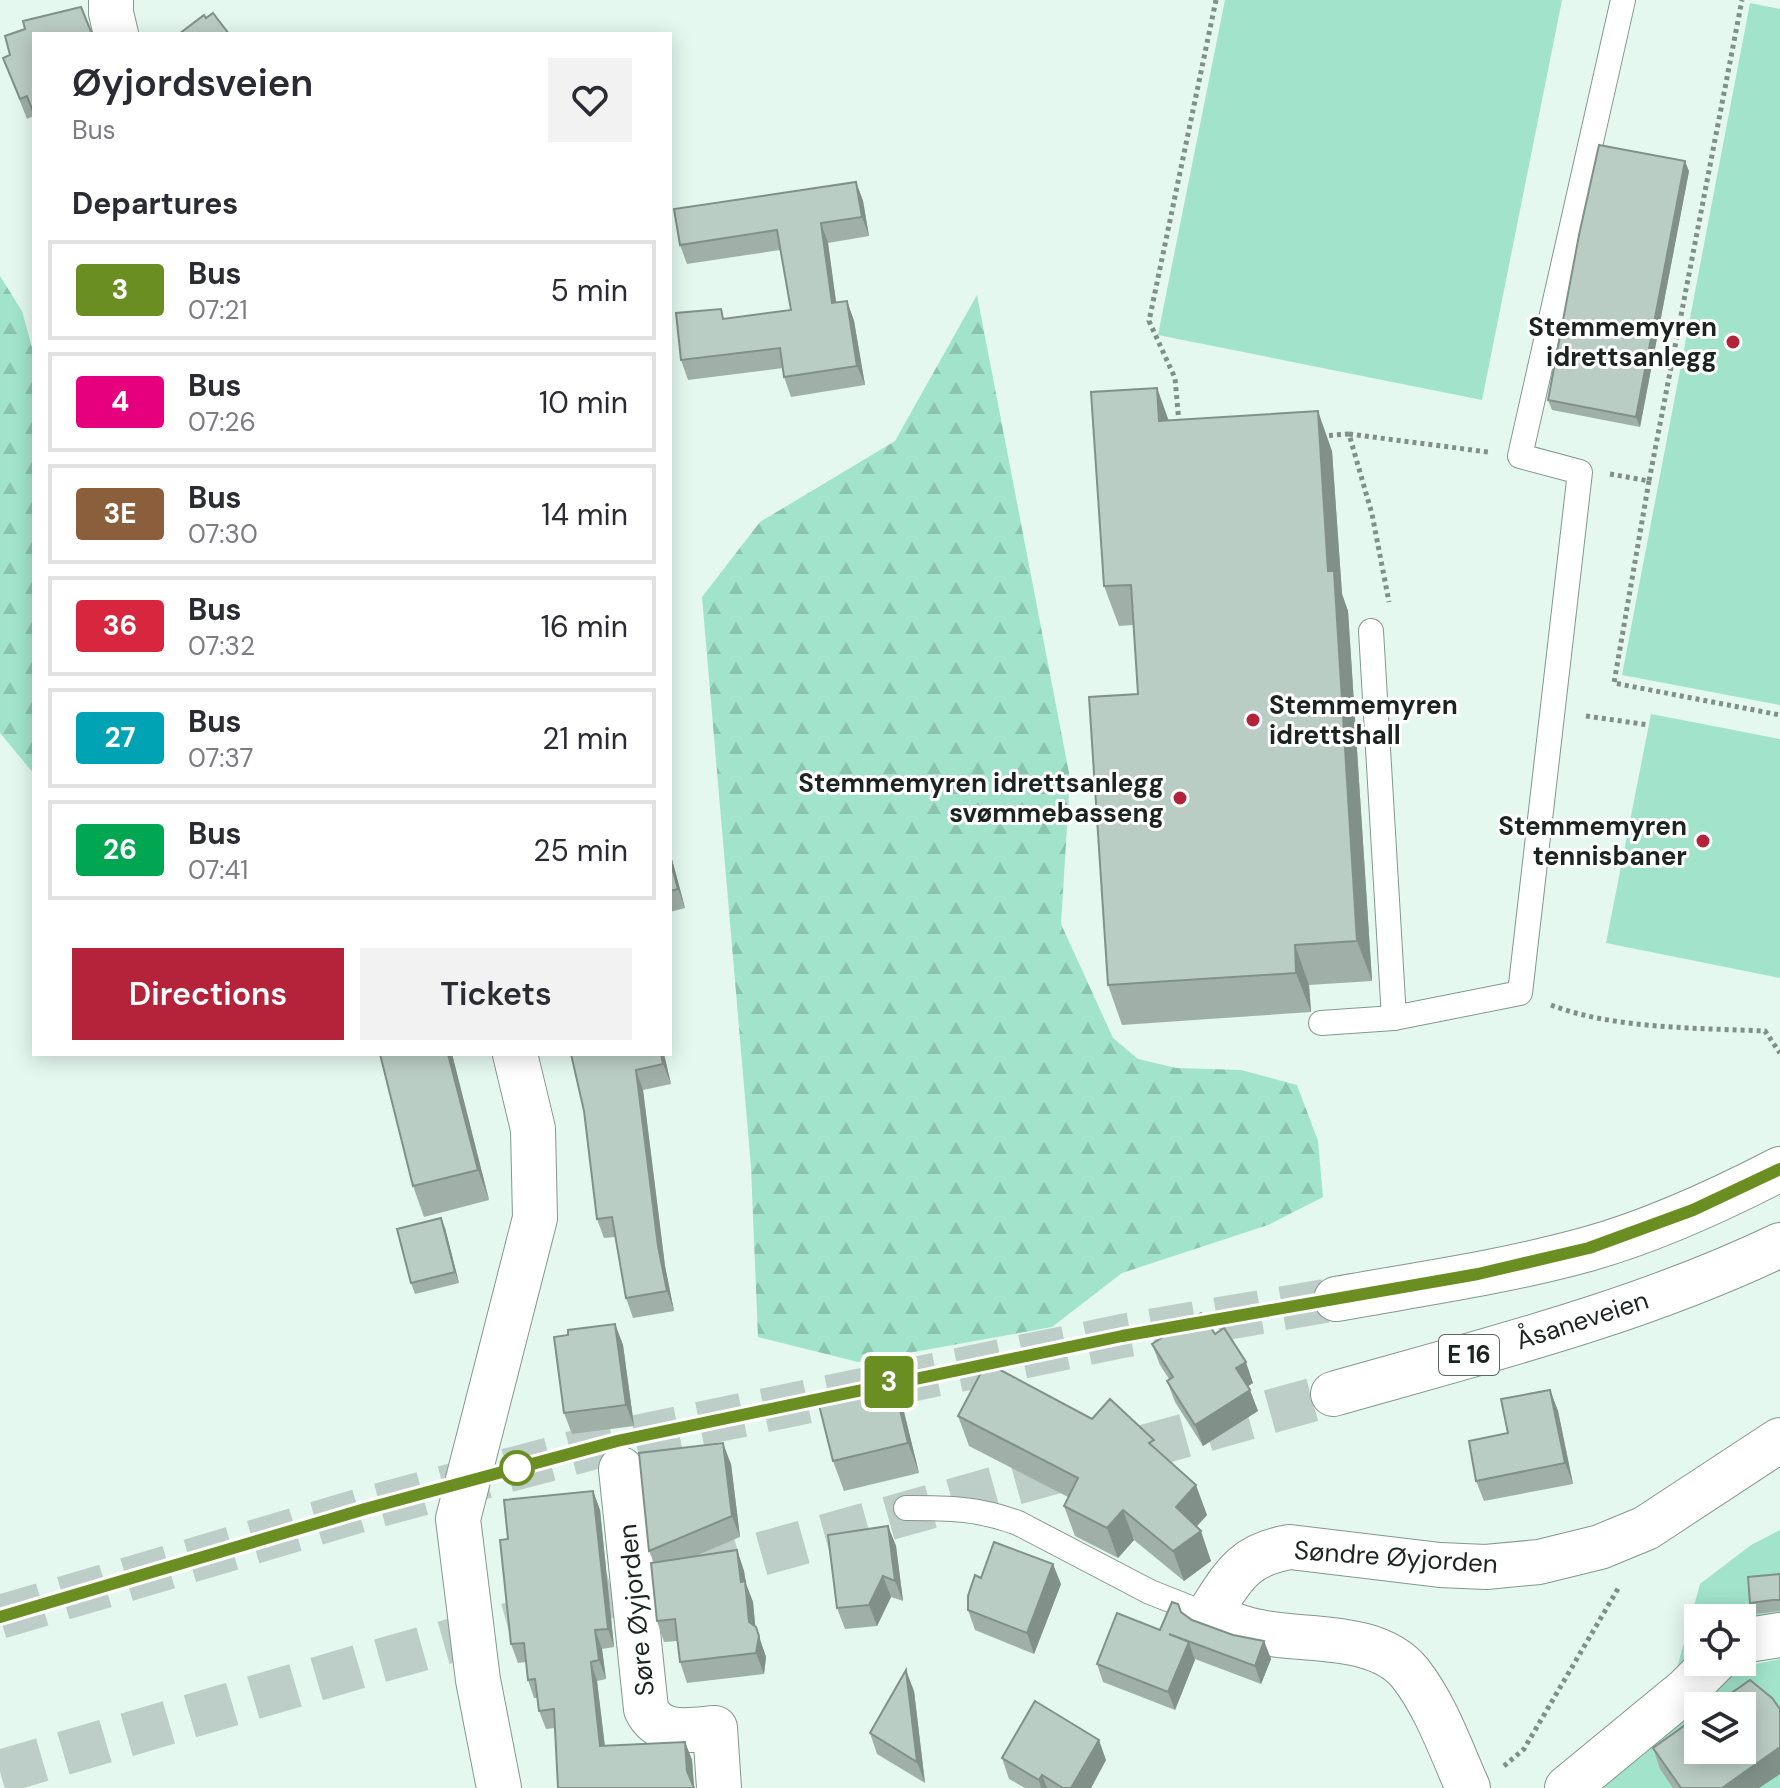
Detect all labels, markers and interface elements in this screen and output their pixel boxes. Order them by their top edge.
text: Øyjordsveien [72,58,313,108]
button: heart [548,58,632,142]
text: Bus [72,113,116,147]
text: Departures [72,184,238,223]
text: Bus [188,254,242,293]
text: 3 [112,271,128,308]
text: 5 min [551,271,628,310]
text: 07:21 [188,293,248,327]
place label: Stemmemyren idrettsanlegg [1528,310,1717,374]
marker: Stemmemyren idrettsanlegg [1724,333,1742,351]
text: Bus [188,366,242,405]
text: 4 [111,383,129,420]
text: 10 min [539,383,628,422]
text: 07:26 [188,405,256,439]
text: Bus [188,478,242,517]
text: 3E [103,495,137,532]
text: 14 min [541,495,628,534]
text: 07:30 [188,517,258,551]
text: Bus [188,590,242,629]
text: 36 [103,607,137,644]
text: 16 min [541,607,628,646]
text: 07:32 [188,629,255,663]
place label: Stemmemyren idrettshall [1269,688,1458,752]
text: Bus [188,702,242,741]
marker: Stemmemyren idrettshall [1244,711,1262,729]
text: 27 [105,719,136,756]
text: 21 min [542,719,628,758]
text: 07:37 [188,741,253,775]
place label: Stemmemyren idrettsanlegg svømmebasseng [798,766,1164,830]
marker: Stemmemyren idrettsanlegg svømmebasseng [1171,789,1189,807]
place label: Stemmemyren tennisbaner [1498,809,1687,873]
text: Bus [188,814,242,853]
text: 26 [103,831,137,868]
text: 25 min [533,831,628,870]
marker: Stemmemyren tennisbaner [1694,832,1712,850]
text: 07:41 [188,853,248,887]
button: Directions [72,948,344,1040]
button: Tickets [360,948,632,1040]
street label: Åsaneveien [1511,1283,1653,1357]
road number: E 16 [1439,1335,1499,1375]
line badge: 3 [863,1356,915,1408]
text: 3 [881,1363,897,1400]
unlabelled marker [500,1451,534,1485]
street label: Søre Øyjorden [610,1522,662,1698]
street label: Søndre Øyjorden [1293,1533,1499,1581]
map controls [1684,1604,1756,1764]
button: locate [1684,1604,1756,1676]
button: layers [1684,1692,1756,1764]

